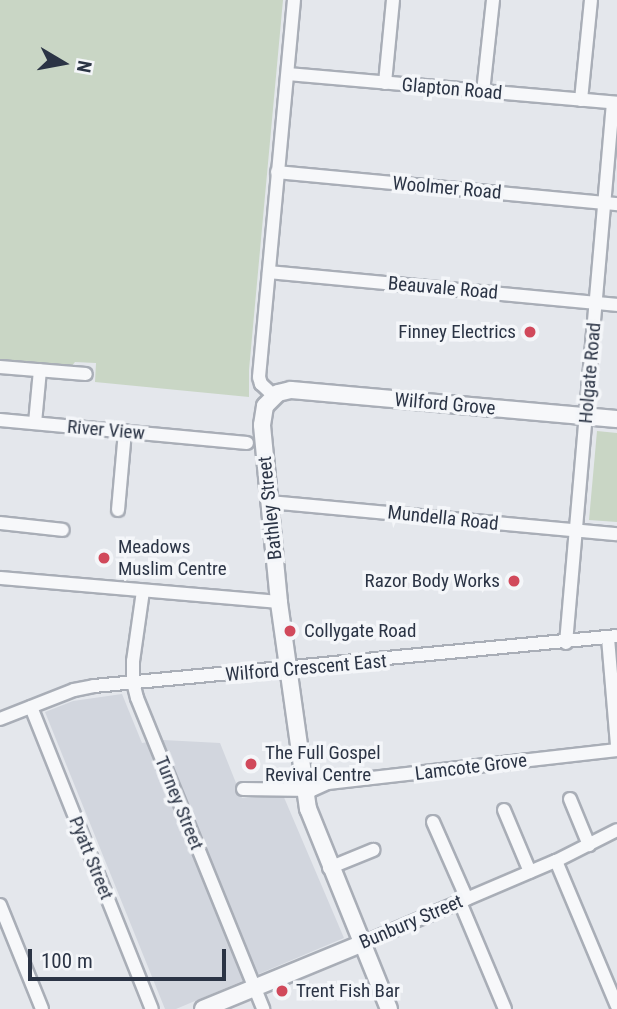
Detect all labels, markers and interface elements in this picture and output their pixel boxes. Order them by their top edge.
north arrow [28,28,98,98]
text: N [72,59,97,74]
street label: Glapton Road [401,73,503,105]
street label: Woolmer Road [392,172,502,204]
street label: Beauvale Road [387,272,499,304]
place label: Finney Electrics [398,321,516,343]
street label: Holgate Road [574,322,606,424]
marker: Finney Electrics [522,324,538,340]
street label: Wilford Grove [394,388,496,420]
street label: River View [66,415,146,445]
street label: Bathley Street [253,455,287,561]
street label: Mundella Road [386,501,500,535]
place label: Meadows Muslim Centre [118,536,227,580]
marker: Meadows Muslim Centre [96,550,112,566]
place label: Razor Body Works [365,570,500,592]
marker: Razor Body Works [506,573,522,589]
place label: Collygate Road [304,620,416,642]
marker: Collygate Road [282,623,298,639]
street label: Wilford Crescent East [224,650,388,686]
place label: The Full Gospel Revival Centre [265,742,381,786]
street label: Lamcote Grove [414,749,528,785]
street label: Turney Street [150,753,208,853]
marker: The Full Gospel Revival Centre [243,756,259,772]
street label: Pyatt Street [64,813,118,903]
street label: Bunbury Street [356,890,466,954]
scale bar [32,936,229,980]
text: 100 m [41,949,93,973]
place label: Trent Fish Bar [296,980,400,1002]
marker: Trent Fish Bar [274,983,290,999]

